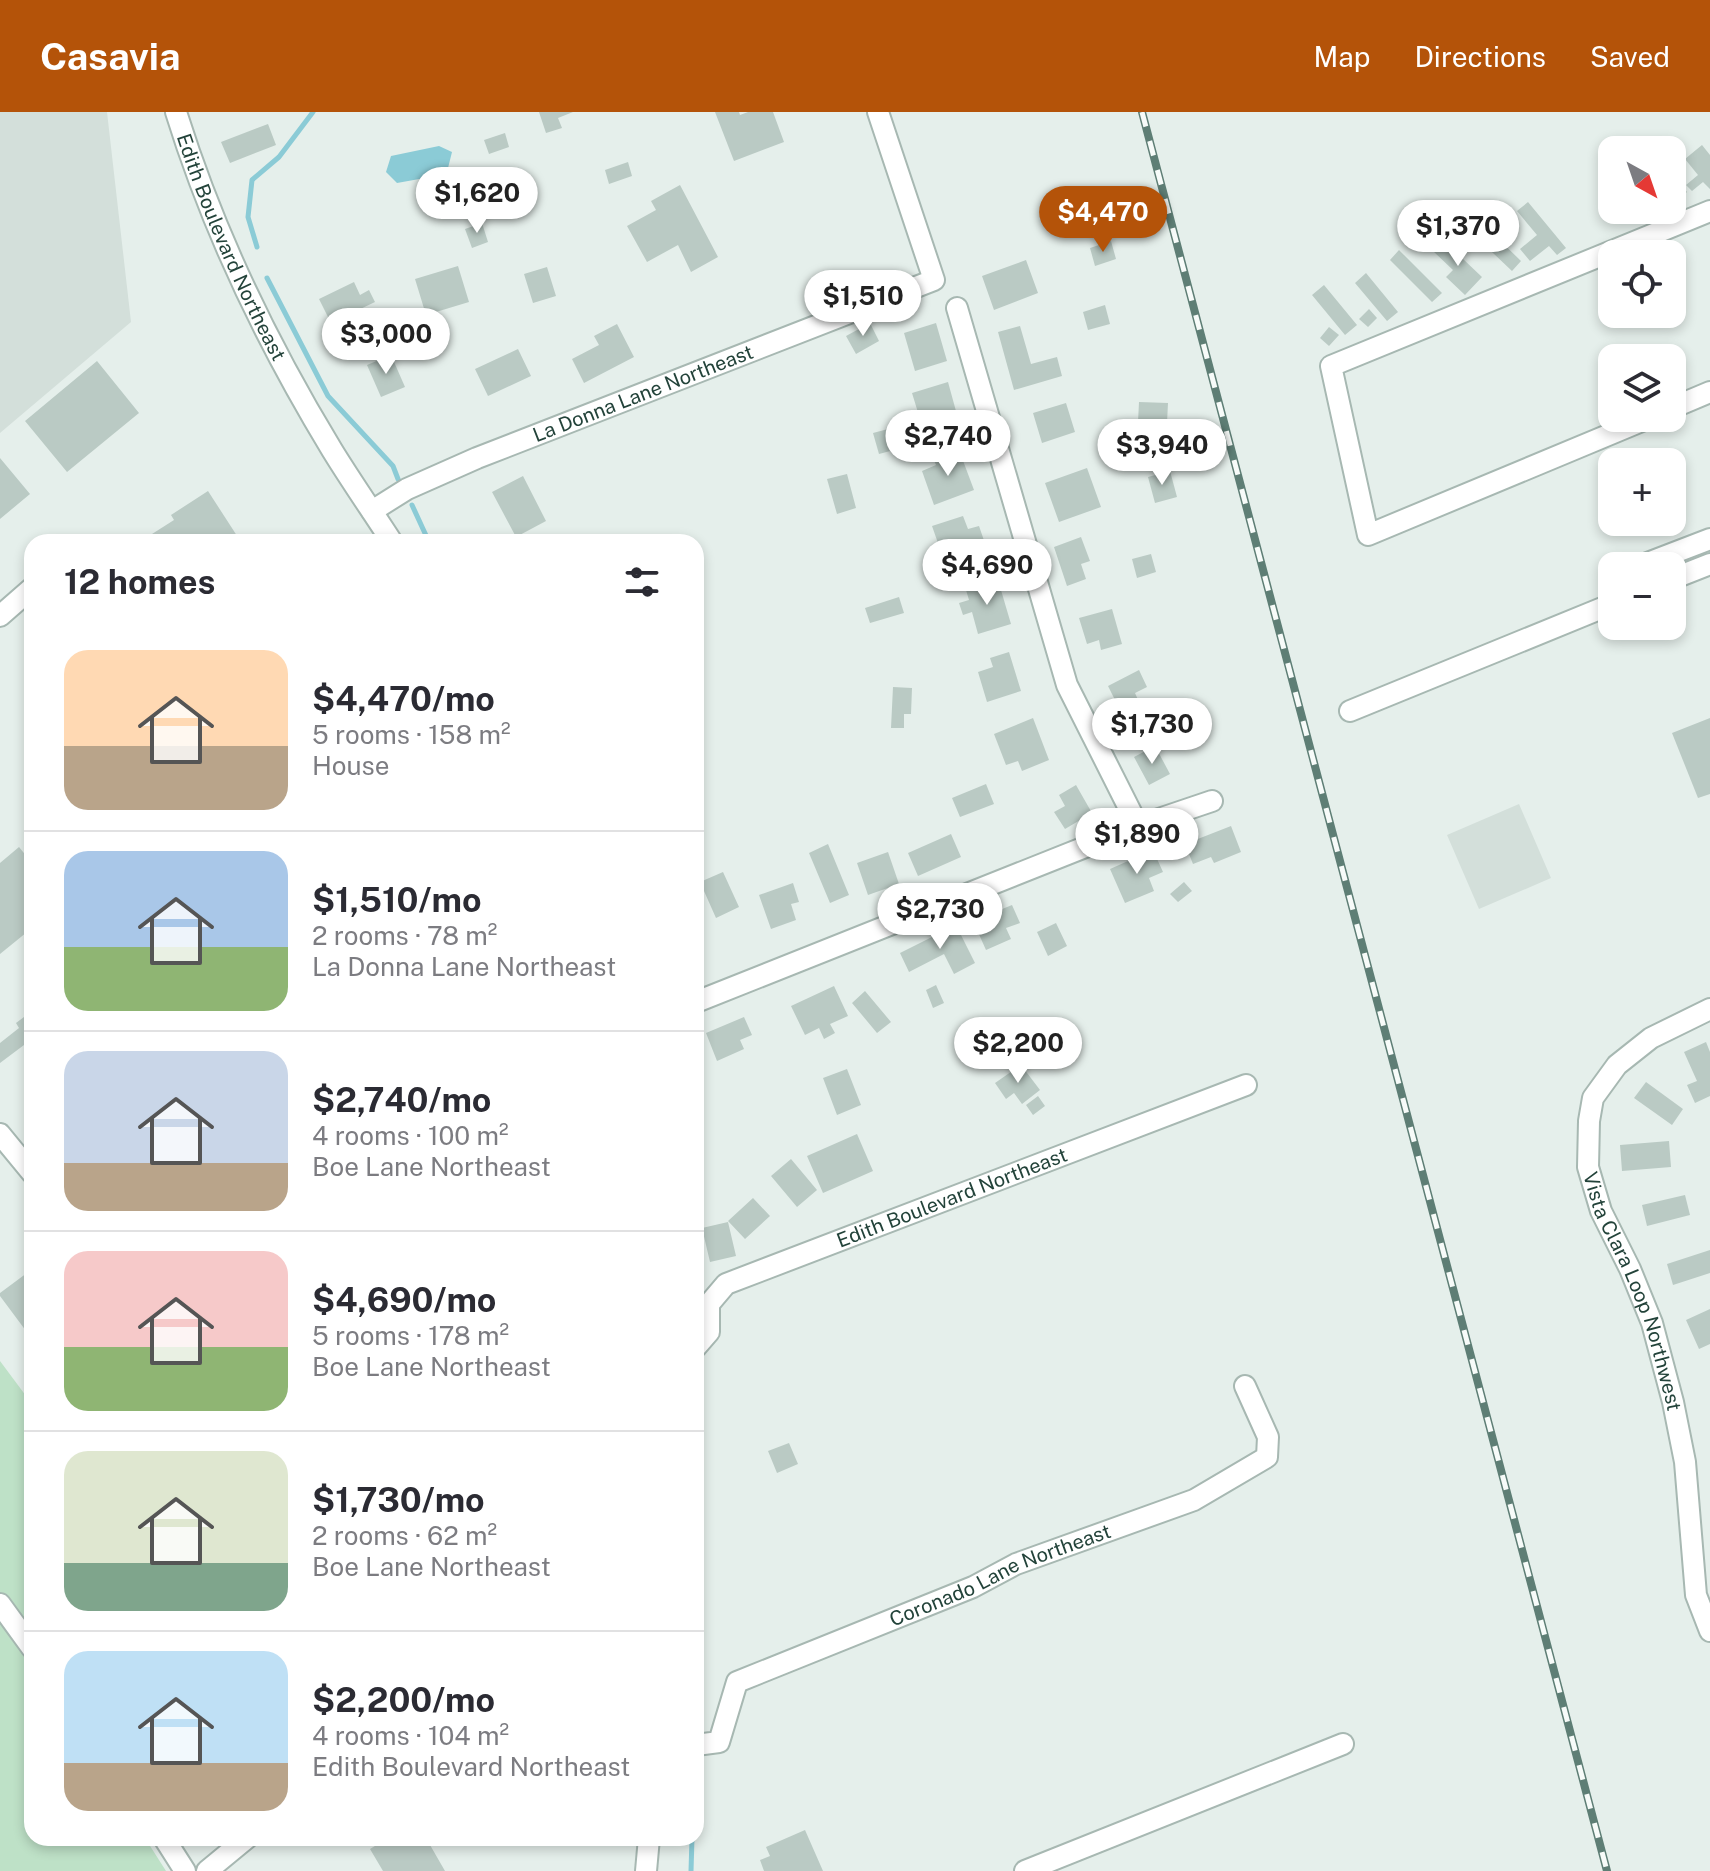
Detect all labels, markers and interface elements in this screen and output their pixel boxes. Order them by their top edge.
text: Casavia [40,34,181,79]
text: Map [1314,40,1370,73]
text: Directions [1414,40,1546,73]
text: Saved [1590,40,1670,73]
street label: Edith Boulevard Northeast [172,131,291,365]
north arrow [1598,136,1686,224]
map controls [1598,136,1686,640]
pin: $1,620 [412,167,542,235]
text: $1,620 [434,177,520,208]
pin: $4,470 [1038,186,1168,254]
text: $4,470 [1057,196,1149,227]
pin: $1,370 [1393,200,1523,268]
text: $1,370 [1415,210,1501,241]
button: locate [1598,240,1686,328]
pin: $1,510 [798,270,928,338]
text: $1,510 [822,280,904,311]
pin: $3,000 [321,308,451,376]
text: $3,000 [340,318,432,349]
street label: La Donna Lane Northeast [529,340,756,447]
button: layers [1598,344,1686,432]
pin: $2,740 [883,410,1013,478]
pin: $3,940 [1097,419,1227,487]
text: $2,740 [903,420,993,451]
text: $3,940 [1115,429,1209,460]
button: + [1598,448,1686,536]
pin: $4,690 [922,539,1052,607]
text: $4,690 [941,549,1033,580]
button: − [1598,552,1686,640]
icon: filters [620,560,664,604]
text: 12 homes [64,562,215,602]
text: $4,470/mo [312,679,495,719]
icon: home [128,682,224,778]
pin: $1,730 [1087,698,1217,766]
text: $1,730 [1110,708,1194,739]
text: 5 rooms · 158 m² [312,719,511,750]
text: House [312,750,389,781]
pin: $1,890 [1072,808,1202,876]
text: $1,890 [1093,818,1181,849]
text: $1,510/mo [312,880,482,920]
icon: home [128,883,224,979]
pin: $2,730 [875,883,1005,951]
text: $2,730 [895,893,985,924]
text: 2 rooms · 78 m² [312,920,497,951]
text: La Donna Lane Northeast [312,951,616,982]
pin: $2,200 [953,1017,1083,1085]
text: $2,200 [972,1027,1064,1058]
text: $2,740/mo [312,1080,491,1120]
icon: home [128,1083,224,1179]
text: 4 rooms · 100 m² [312,1120,508,1151]
street label: Edith Boulevard Northeast [833,1143,1071,1253]
text: Boe Lane Northeast [312,1151,551,1182]
street label: Vista Clara Loop Northwest [1578,1169,1686,1413]
text: $4,690/mo [312,1280,496,1320]
icon: home [128,1283,224,1379]
text: 5 rooms · 178 m² [312,1320,509,1351]
text: Boe Lane Northeast [312,1351,551,1382]
text: $1,730/mo [312,1480,485,1520]
icon: home [128,1483,224,1579]
street label: Coronado Lane Northeast [886,1519,1114,1631]
text: 2 rooms · 62 m² [312,1520,497,1551]
text: Boe Lane Northeast [312,1551,551,1582]
text: $2,200/mo [312,1680,495,1720]
icon: home [128,1683,224,1779]
text: 4 rooms · 104 m² [312,1720,509,1751]
text: Edith Boulevard Northeast [312,1751,630,1782]

